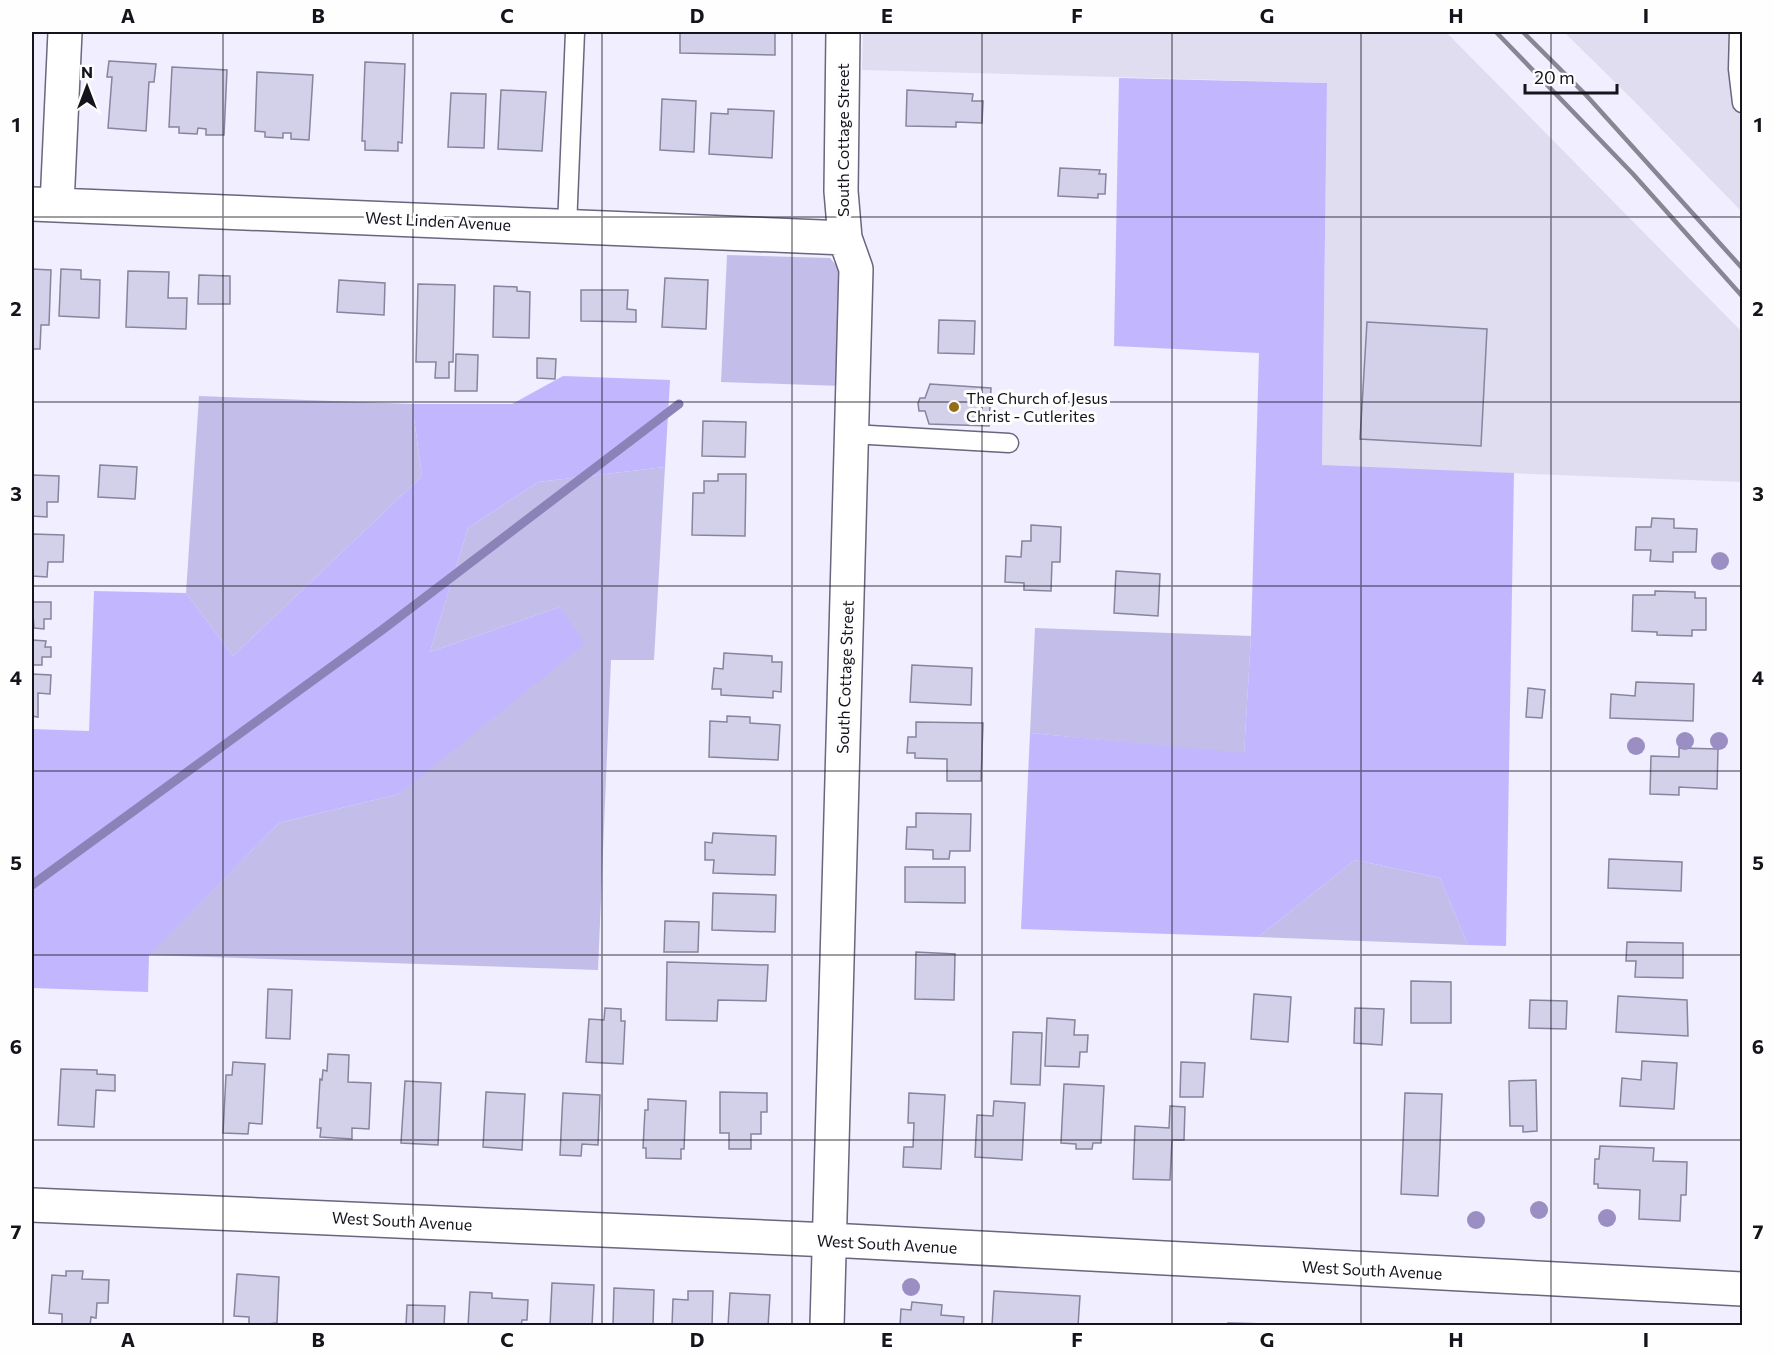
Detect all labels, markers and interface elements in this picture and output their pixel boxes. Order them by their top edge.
text: A [121,3,135,27]
text: B [311,3,325,27]
text: C [500,3,514,27]
text: D [690,3,704,27]
text: E [881,3,893,27]
text: F [1071,3,1083,27]
text: G [1260,3,1274,27]
text: H [1449,3,1464,27]
text: I [1643,3,1649,27]
north arrow [57,57,117,117]
scale bar [1525,57,1616,95]
text: N [81,62,93,81]
street label: South Cottage Street [833,63,852,217]
text: 20 m [1534,66,1575,88]
text: 1 [11,112,21,136]
text: 1 [1753,112,1763,136]
street label: West Linden Avenue [365,207,512,234]
text: 2 [10,296,22,320]
text: 2 [1752,296,1764,320]
place label: The Church of Jesus Christ - Cutlerites [966,388,1108,425]
marker: The Church of Jesus Christ - Cutlerites [947,400,961,414]
text: 3 [10,481,22,505]
text: 3 [1752,481,1764,505]
street label: South Cottage Street [832,599,857,754]
text: 4 [10,665,22,689]
text: 4 [1752,665,1764,689]
text: 5 [10,850,22,874]
text: 5 [1752,850,1764,874]
text: 6 [10,1034,22,1058]
text: 6 [1752,1034,1764,1058]
street label: West South Avenue [331,1207,473,1234]
text: 7 [11,1219,22,1243]
text: 7 [1753,1219,1764,1243]
street label: West South Avenue [816,1230,958,1257]
street label: West South Avenue [1301,1256,1443,1283]
text: A [121,1327,135,1351]
text: B [311,1327,325,1351]
text: C [500,1327,514,1351]
text: D [690,1327,704,1351]
text: E [881,1327,893,1351]
text: F [1071,1327,1083,1351]
text: G [1260,1327,1274,1351]
text: H [1449,1327,1464,1351]
text: I [1643,1327,1649,1351]

